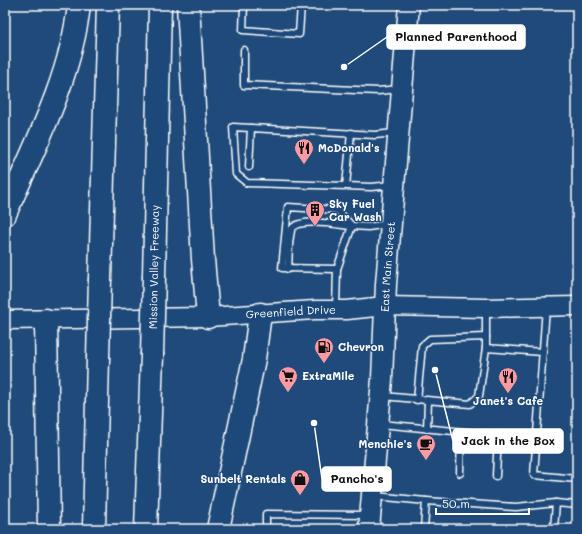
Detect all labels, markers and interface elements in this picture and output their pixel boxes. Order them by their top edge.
callout: Planned Parenthood [387,25,525,49]
text: Planned Parenthood [395,28,517,44]
restaurant icon: McDonald's [293,137,315,165]
place label: McDonald's [318,140,380,155]
place label: Sky Fuel Car Wash [329,196,382,224]
building icon: Sky Fuel Car Wash [304,199,326,227]
street label: Mission Valley Freeway [145,204,162,329]
street label: East Main Street [377,221,398,312]
street label: Greenfield Drive [245,302,336,322]
fuel station icon: Chevron [313,336,335,364]
place label: Chevron [338,339,384,354]
supermarket icon: ExtraMile [277,365,299,393]
restaurant icon: Janet's Cafe [497,366,519,394]
place label: ExtraMile [302,368,355,383]
place label: Janet's Cafe [473,393,544,408]
callout: Jack in the Box [453,429,563,453]
text: Jack in the Box [461,432,555,448]
cafe icon: Menchie's [415,433,437,461]
place label: Menchie's [359,436,412,451]
callout: Pancho's [322,467,391,491]
shop icon: Sunbelt Rentals [289,468,311,496]
text: Pancho's [330,470,384,486]
place label: Sunbelt Rentals [200,471,286,486]
scale bar [436,490,529,516]
text: 50 m [442,495,470,511]

